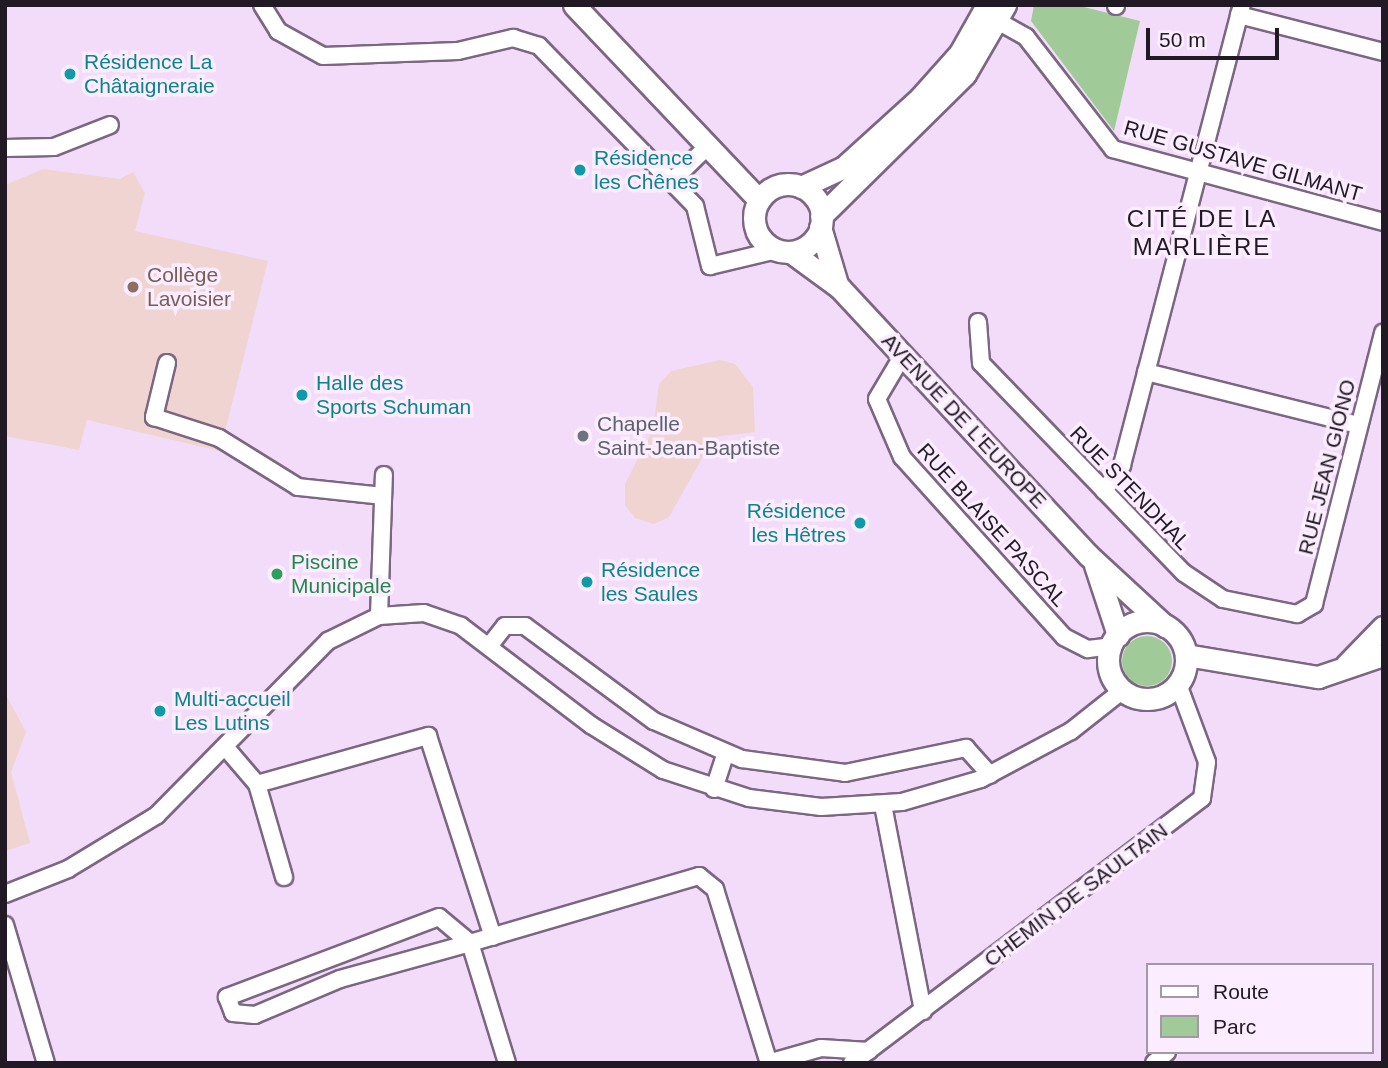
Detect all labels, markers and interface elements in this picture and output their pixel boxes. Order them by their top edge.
scale bar [1150,14,1283,58]
text: 50 m [1159,28,1206,51]
place label: Résidence La Châtaigneraie [84,49,215,99]
marker: Résidence La Châtaigneraie [62,66,78,82]
street label: RUE GUSTAVE GILMANT [1121,115,1365,207]
place label: Résidence les Chênes [594,145,699,195]
marker: Résidence les Chênes [572,162,588,178]
district label: CITÉ DE LA MARLIÈRE [1128,205,1276,261]
place label: Collège Lavoisier [147,262,231,312]
marker: Collège Lavoisier [125,279,141,295]
street label: AVENUE DE L'EUROPE [876,328,1052,514]
place label: Halle des Sports Schuman [316,370,471,420]
street label: RUE JEAN GIONO [1293,377,1361,557]
marker: Halle des Sports Schuman [294,387,310,403]
place label: Chapelle Saint-Jean-Baptiste [597,411,780,461]
street label: RUE STENDHAL [1065,421,1195,555]
marker: Chapelle Saint-Jean-Baptiste [575,428,591,444]
street label: RUE BLAISE PASCAL [912,438,1072,612]
place label: Résidence les Hêtres [747,498,846,548]
marker: Résidence les Hêtres [852,515,868,531]
place label: Piscine Municipale [291,549,391,599]
place label: Résidence les Saules [601,557,700,607]
marker: Piscine Municipale [269,566,285,582]
marker: Résidence les Saules [579,574,595,590]
place label: Multi-accueil Les Lutins [174,686,291,736]
marker: Multi-accueil Les Lutins [152,703,168,719]
street label: CHEMIN DE SAULTAIN [979,818,1173,972]
legend [1146,963,1374,1054]
text: Route [1213,980,1269,1003]
text: Parc [1213,1015,1256,1038]

